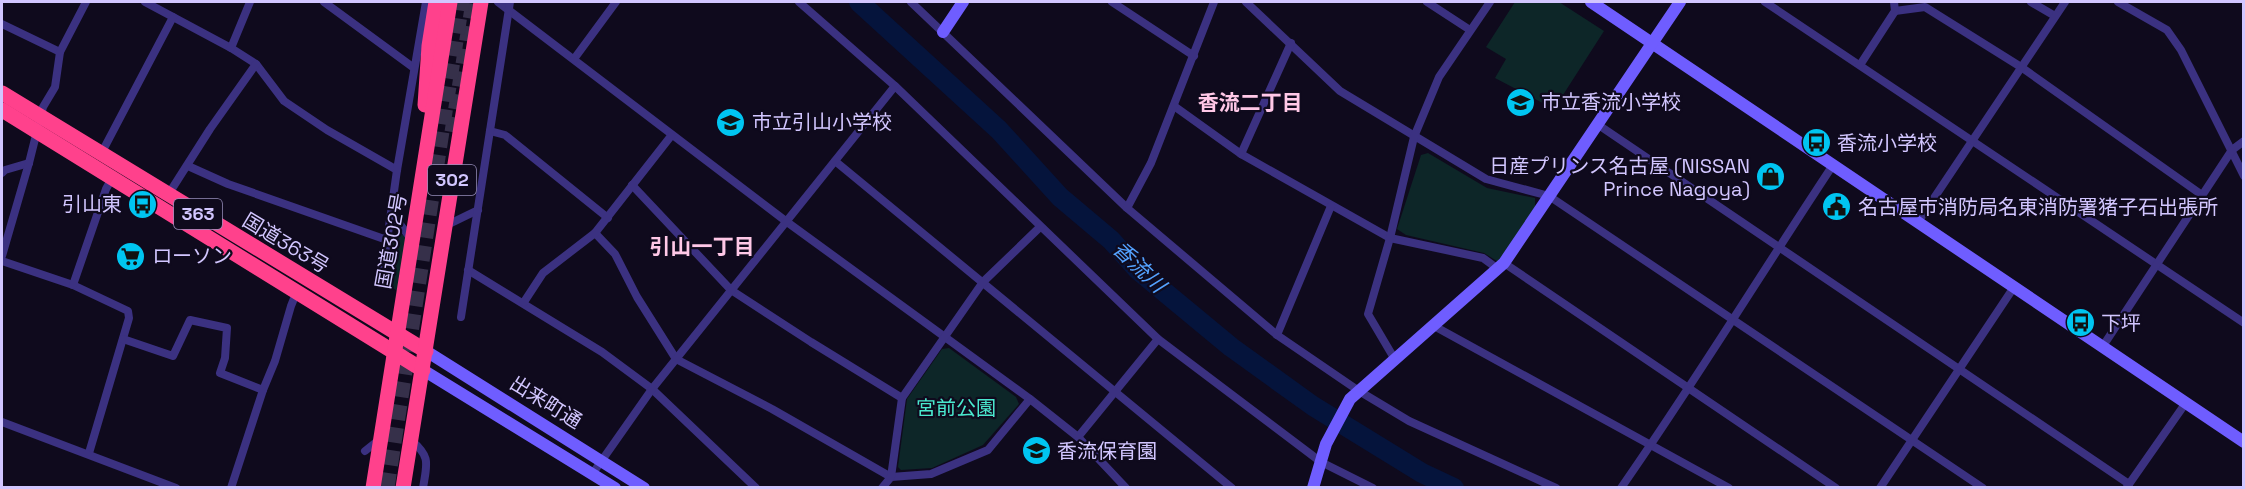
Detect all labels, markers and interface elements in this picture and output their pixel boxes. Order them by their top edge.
school or university icon: 市立香流小学校 [1504,86,1536,118]
district label: 香流二丁目 [1198,89,1303,116]
place label: 市立香流小学校 [1541,89,1681,115]
school or university icon: 市立引山小学校 [715,106,747,138]
place label: 市立引山小学校 [752,109,892,135]
bus stop icon: 香流小学校 [1800,127,1832,159]
place label: 香流小学校 [1837,130,1937,156]
place label: 日産プリンス名古屋 (NISSAN Prince Nagoya) [1489,153,1750,202]
shop icon: 日産プリンス名古屋 (NISSAN Prince Nagoya) [1755,161,1787,193]
road number: 302 [428,165,476,195]
bus stop icon: 引山東 [127,188,159,220]
place label: 引山東 [62,191,122,217]
street label: 国道302号 [370,191,412,291]
public building icon: 名古屋市消防局名東消防署猪子石出張所 [1821,191,1853,223]
place label: 名古屋市消防局名東消防署猪子石出張所 [1858,194,2218,220]
road number: 363 [174,199,222,229]
street label: 国道363号 [238,207,334,279]
district label: 引山一丁目 [650,233,755,260]
water label: 香流川 [1107,235,1173,300]
supermarket icon: ローソン [115,240,147,272]
place label: ローソン [152,243,232,269]
bus stop icon: 下坪 [2064,307,2096,339]
place label: 下坪 [2101,310,2141,336]
street label: 出来町通 [505,370,587,434]
park label: 宮前公園 [916,395,996,421]
school or university icon: 香流保育園 [1020,435,1052,467]
place label: 香流保育園 [1057,438,1157,464]

